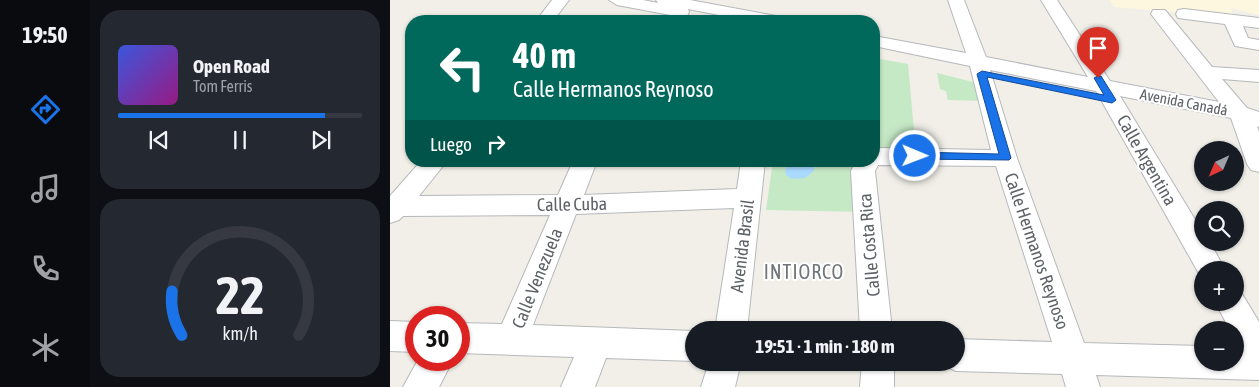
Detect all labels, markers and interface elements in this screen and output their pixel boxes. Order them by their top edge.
text: 19:50 [22,22,68,48]
pin [1077,27,1119,78]
icon: arrive [1084,34,1112,62]
icon: left [430,35,495,100]
text: 40 m [513,35,576,75]
text: Open Road [193,55,270,77]
text: Calle Hermanos Reynoso [513,76,714,102]
text: Tom Ferris [193,77,252,95]
street label: Avenida Canadá [1139,85,1229,119]
icon: directions [28,92,63,127]
street label: Calle Argentina [1113,111,1181,209]
icon: previous [145,126,173,154]
icon: pause [226,126,254,154]
icon: next [307,126,335,154]
position arrow [888,129,940,181]
icon: right [482,130,510,158]
text: Luego [430,133,472,155]
north arrow [1194,141,1244,191]
map controls [1194,141,1244,371]
street label: Calle Hermanos Reynoso [1000,170,1074,332]
icon: music [28,171,63,206]
street label: Calle Costa Rica [854,192,884,298]
street label: Calle Cuba [537,193,607,215]
street label: Avenida Brasil [726,198,758,294]
button: search [1194,201,1244,251]
street label: Calle Venezuela [507,225,567,331]
icon: phone [28,251,63,286]
district label: INTIORCO [764,260,844,283]
button: + [1194,261,1244,311]
text: 22 [216,265,264,325]
speed limit sign: 30 [405,306,470,371]
button: − [1194,321,1244,371]
text: km/h [222,323,258,344]
icon: climate [28,330,63,365]
text: 19:51 · 1 min · 180 m [755,335,895,357]

